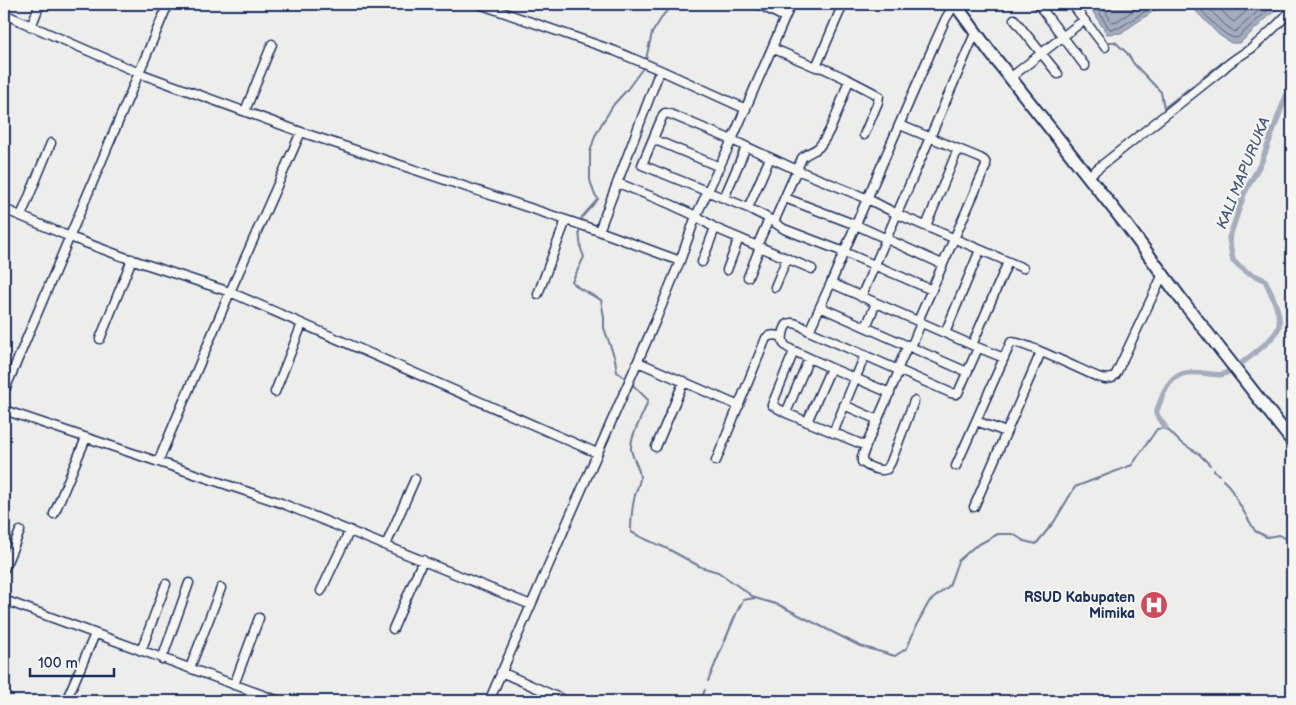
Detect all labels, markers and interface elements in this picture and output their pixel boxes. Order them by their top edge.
water label: KALI MAPURUKA [1212,114,1275,232]
place label: RSUD Kabupaten Mimika [1024,589,1135,622]
hospital icon: RSUD Kabupaten Mimika [1139,590,1169,620]
scale bar [30,645,114,677]
text: 100 m [38,654,78,673]

